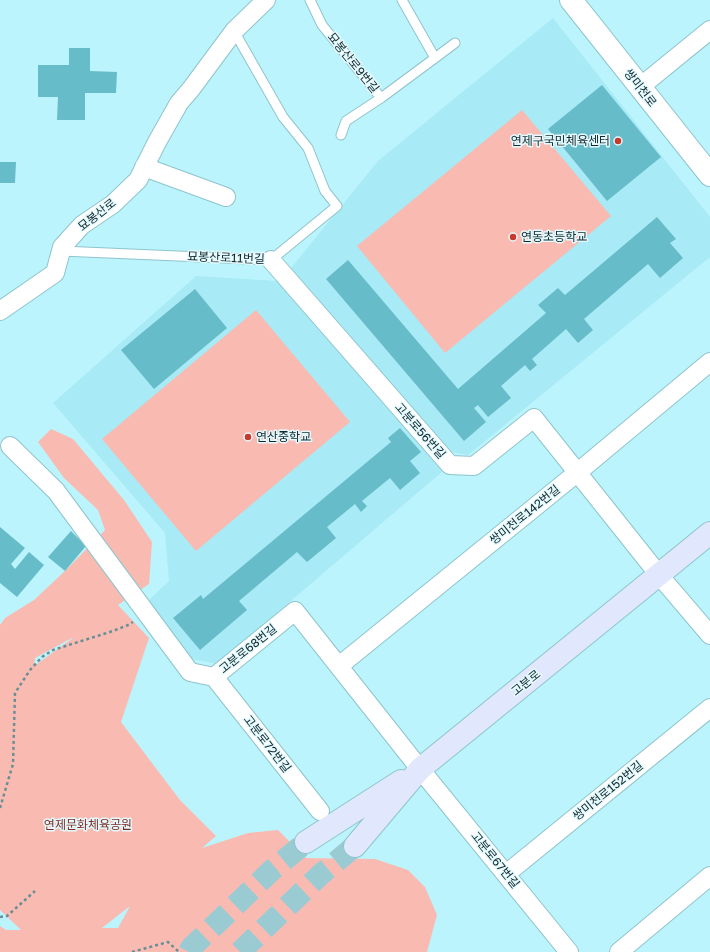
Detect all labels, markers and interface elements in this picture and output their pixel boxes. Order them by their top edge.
street label: 묘봉산로9번길 [324,30,382,96]
street label: 쌍미천로 [621,66,659,110]
place label: 연제구국민체육센터 [511,134,610,148]
marker: 연제구국민체육센터 [613,136,623,146]
street label: 묘봉산로 [75,196,119,234]
place label: 연동초등학교 [521,230,587,244]
marker: 연동초등학교 [508,232,518,242]
street label: 묘봉산로11번길 [187,249,265,267]
street label: 고분로56번길 [392,400,448,462]
place label: 연산중학교 [256,430,311,444]
marker: 연산중학교 [243,432,253,442]
street label: 쌍미천로142번길 [487,482,563,548]
street label: 고분로68번길 [216,621,280,677]
street label: 고분로 [509,667,543,699]
street label: 고분로72번길 [240,713,294,775]
street label: 쌍미천로152번길 [570,758,646,824]
park label: 연제문화체육공원 [44,818,132,832]
street label: 고분로67번길 [468,829,522,891]

